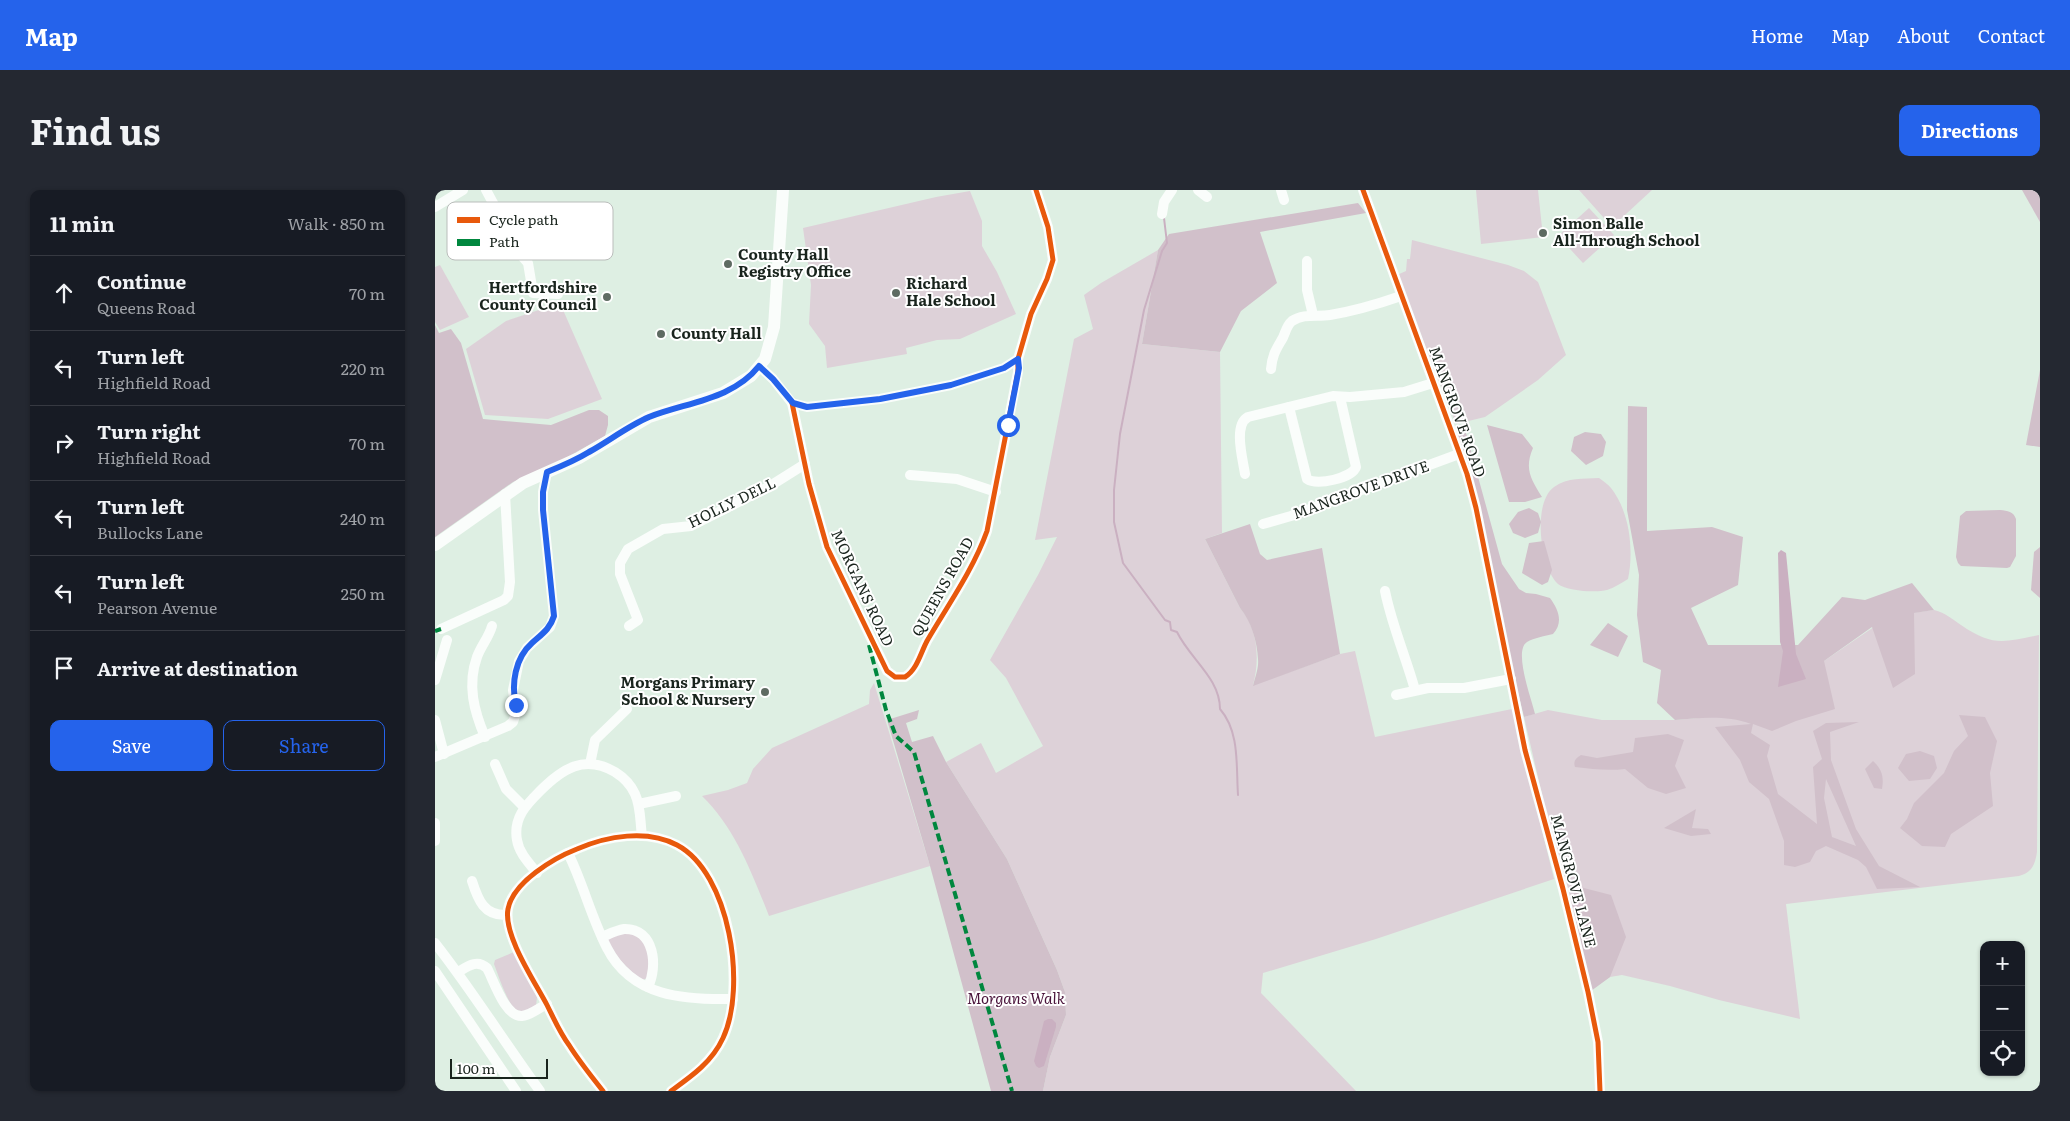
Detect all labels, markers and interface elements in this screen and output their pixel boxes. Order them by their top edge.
text: Map [25,18,78,53]
text: Home [1751,22,1803,49]
text: Map [1831,22,1869,49]
text: About [1897,22,1950,49]
text: Contact [1978,22,2045,49]
text: Find us [30,104,160,156]
button: Directions [1899,105,2040,156]
legend [447,202,613,260]
text: 11 min [50,207,115,238]
text: Cycle path [489,209,558,229]
text: Walk · 850 m [287,211,385,235]
place label: Simon Balle All-Through School [1553,211,1700,251]
marker: Simon Balle All-Through School [1537,227,1549,239]
text: Path [489,231,519,251]
place label: County Hall Registry Office [738,242,851,282]
marker: County Hall Registry Office [722,258,734,270]
text: Continue [97,267,186,295]
place label: Richard Hale School [906,271,996,311]
place label: Hertfordshire County Council [479,275,598,315]
icon: ahead [50,279,78,307]
text: 70 m [349,281,385,305]
marker: Richard Hale School [890,287,902,299]
marker: Hertfordshire County Council [601,291,613,303]
text: Queens Road [97,295,195,319]
place label: County Hall [671,321,762,344]
marker: County Hall [655,328,667,340]
text: Turn left [97,342,184,370]
street label: MANGROVE ROAD [1424,343,1493,480]
icon: left [50,354,78,382]
text: 220 m [341,356,385,380]
text: Highfield Road [97,370,210,394]
route start [997,414,1020,437]
text: Turn right [97,417,201,445]
icon: right [50,429,78,457]
text: 70 m [349,431,385,455]
text: Highfield Road [97,445,210,469]
street label: MANGROVE DRIVE [1289,453,1432,524]
street label: HOLLY DELL [683,470,779,533]
text: Turn left [97,492,184,520]
icon: left [50,504,78,532]
text: 240 m [340,506,385,530]
text: Bullocks Lane [97,520,203,544]
street label: MORGANS ROAD [826,525,901,650]
street label: QUEENS ROAD [905,532,979,640]
text: Turn left [97,567,184,595]
icon: left [50,579,78,607]
text: 250 m [341,581,385,605]
text: Pearson Avenue [97,595,217,619]
icon: arrive [50,654,78,682]
text: Arrive at destination [97,654,298,682]
place label: Morgans Primary School & Nursery [621,670,756,710]
marker: Morgans Primary School & Nursery [759,686,771,698]
route end [505,694,528,717]
button: Save [50,720,213,771]
button: Share [223,720,385,771]
street label: MANGROVE LANE [1546,811,1603,950]
map controls [1980,941,2025,1076]
button: + [1980,941,2025,986]
park label: Morgans Walk [967,986,1066,1009]
button: − [1980,986,2025,1031]
button: locate [1980,1031,2025,1076]
scale bar [450,1056,547,1079]
text: 100 m [457,1058,495,1078]

